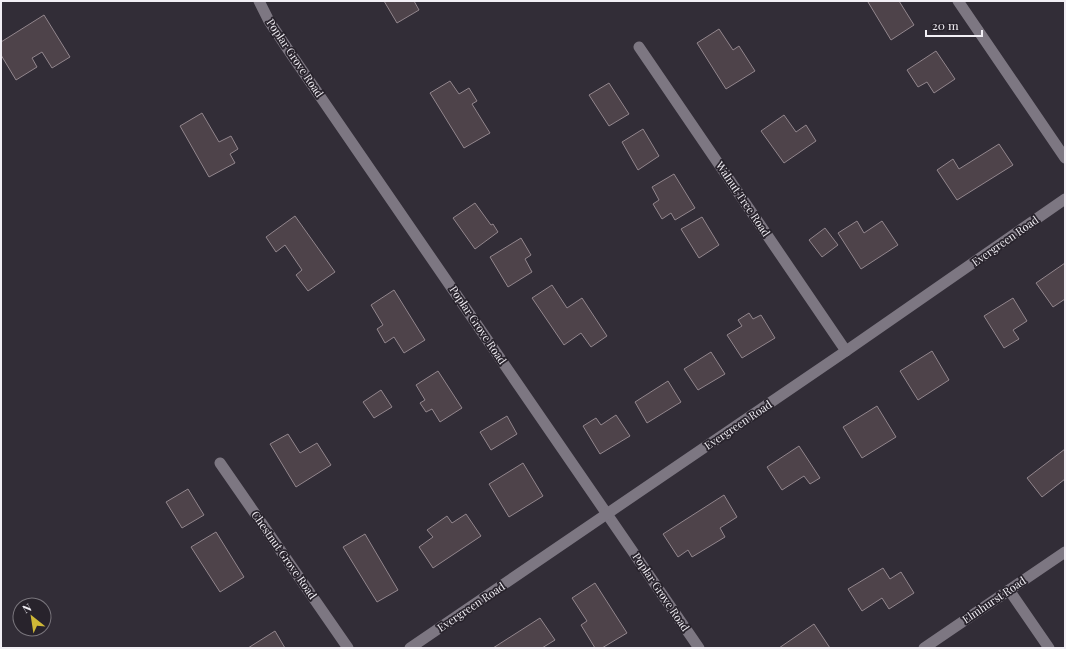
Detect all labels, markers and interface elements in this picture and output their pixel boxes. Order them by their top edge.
scale bar [926,12,982,38]
street label: Poplar Grove Road [264,16,328,100]
text: 20 m [932,17,959,33]
street label: Walnut Tree Road [712,157,774,240]
street label: Evergreen Road [968,212,1042,269]
street label: Poplar Grove Road [447,283,511,367]
street label: Evergreen Road [701,396,775,453]
street label: Chestnut Grove Road [248,507,321,602]
street label: Poplar Grove Road [630,550,694,634]
street label: Elmhurst Road [959,572,1029,626]
street label: Evergreen Road [434,578,508,635]
north arrow [12,597,52,637]
text: N [20,599,34,616]

